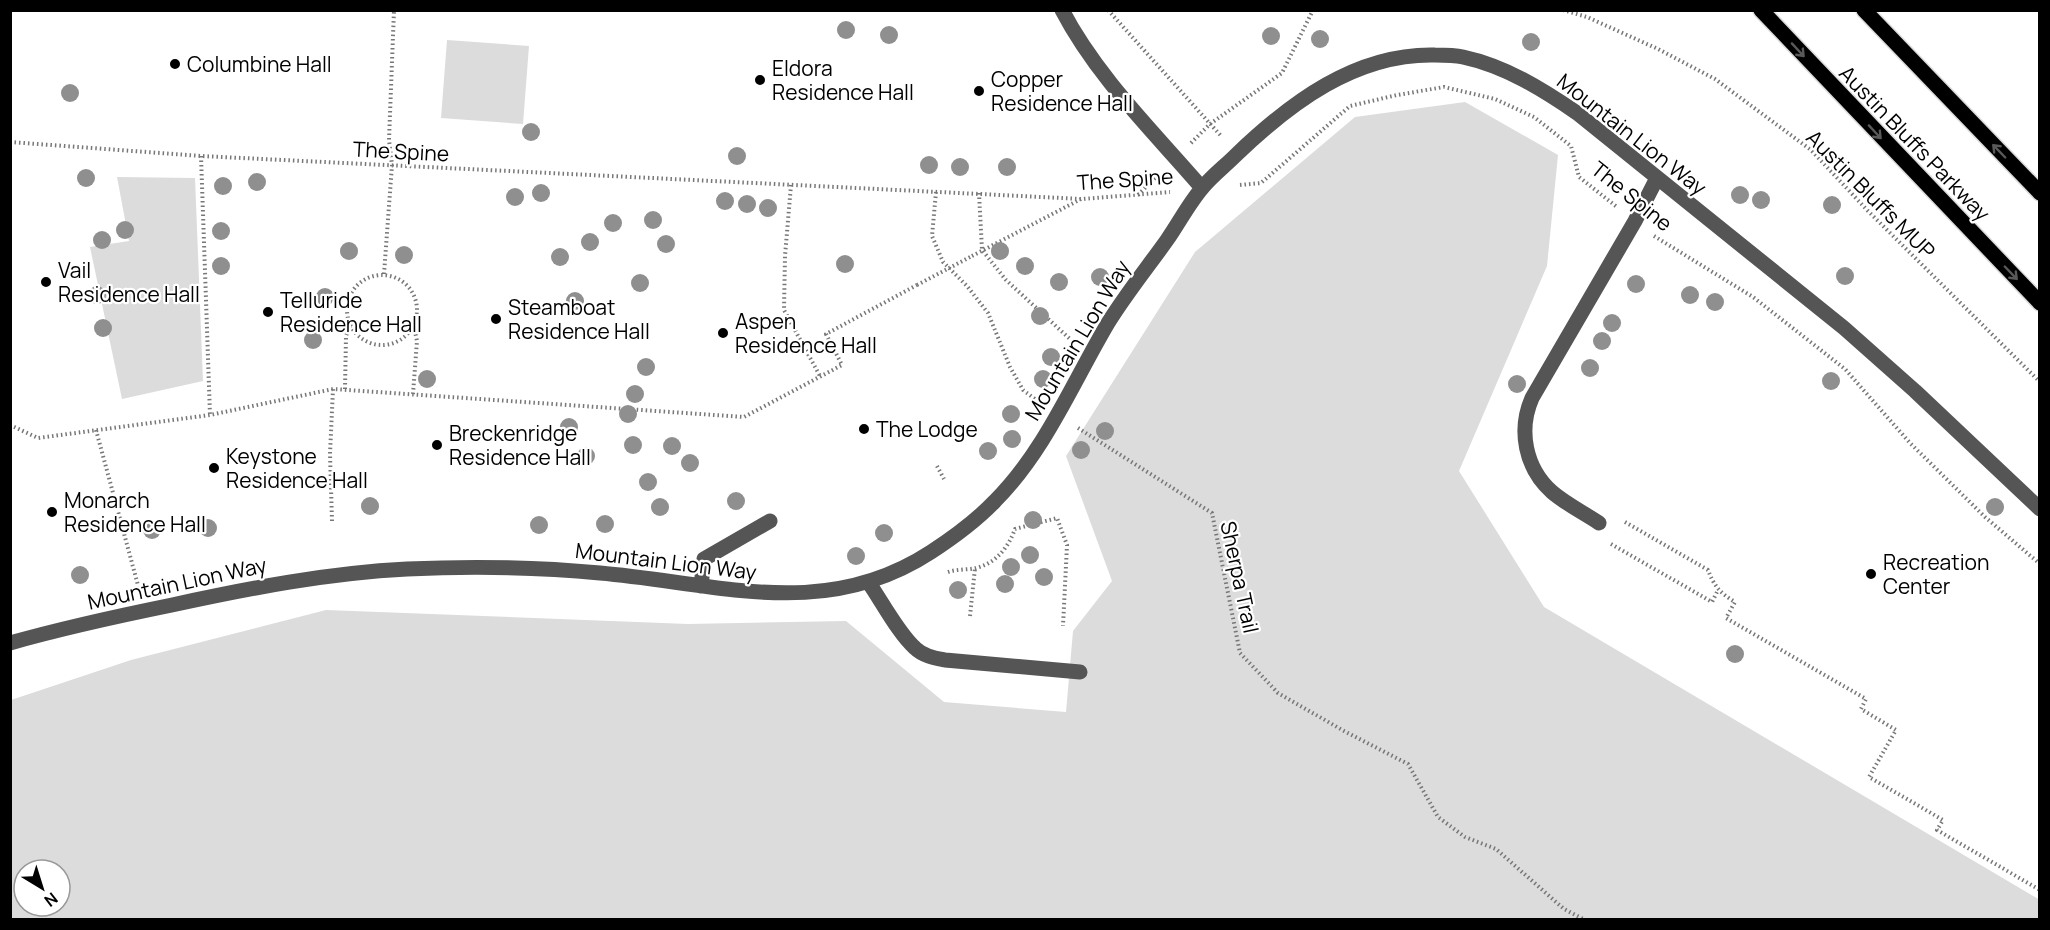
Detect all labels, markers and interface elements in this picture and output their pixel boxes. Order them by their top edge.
one-way arrow [1791,42,1805,57]
place label: Columbine Hall [187,50,332,78]
place label: Eldora Residence Hall [772,54,914,106]
marker: Columbine Hall [168,57,182,71]
street label: Austin Bluffs Parkway [1834,59,1996,227]
place label: Copper Residence Hall [991,65,1133,117]
street label: Mountain Lion Way [1552,67,1712,201]
marker: Eldora Residence Hall [753,73,767,87]
marker: Copper Residence Hall [972,84,986,98]
street label: Austin Bluffs MUP [1801,124,1942,265]
one-way arrow [1868,125,1883,140]
street label: The Spine [352,134,450,168]
one-way arrow [1992,143,2006,158]
street label: The Spine [1586,155,1678,237]
street label: The Spine [1076,162,1174,196]
street label: Mountain Lion Way [1018,255,1136,425]
place label: Vail Residence Hall [58,256,200,308]
one-way arrow [2003,265,2018,280]
marker: Vail Residence Hall [39,275,53,289]
place label: Telluride Residence Hall [280,286,422,338]
place label: Steamboat Residence Hall [508,293,650,345]
marker: Telluride Residence Hall [261,305,275,319]
place label: Aspen Residence Hall [735,307,877,359]
marker: Steamboat Residence Hall [489,312,503,326]
marker: Aspen Residence Hall [716,326,730,340]
place label: The Lodge [876,415,978,443]
place label: Breckenridge Residence Hall [449,419,591,471]
marker: The Lodge [857,422,871,436]
marker: Breckenridge Residence Hall [430,438,444,452]
place label: Keystone Residence Hall [226,442,368,494]
marker: Keystone Residence Hall [207,461,221,475]
place label: Monarch Residence Hall [64,486,206,538]
marker: Monarch Residence Hall [45,505,59,519]
street label: Sherpa Trail [1214,518,1266,636]
street label: Mountain Lion Way [574,536,758,586]
place label: Recreation Center [1883,548,1989,600]
street label: Mountain Lion Way [85,550,269,616]
marker: Recreation Center [1864,567,1878,581]
north arrow [12,858,72,918]
text: N [40,888,63,912]

